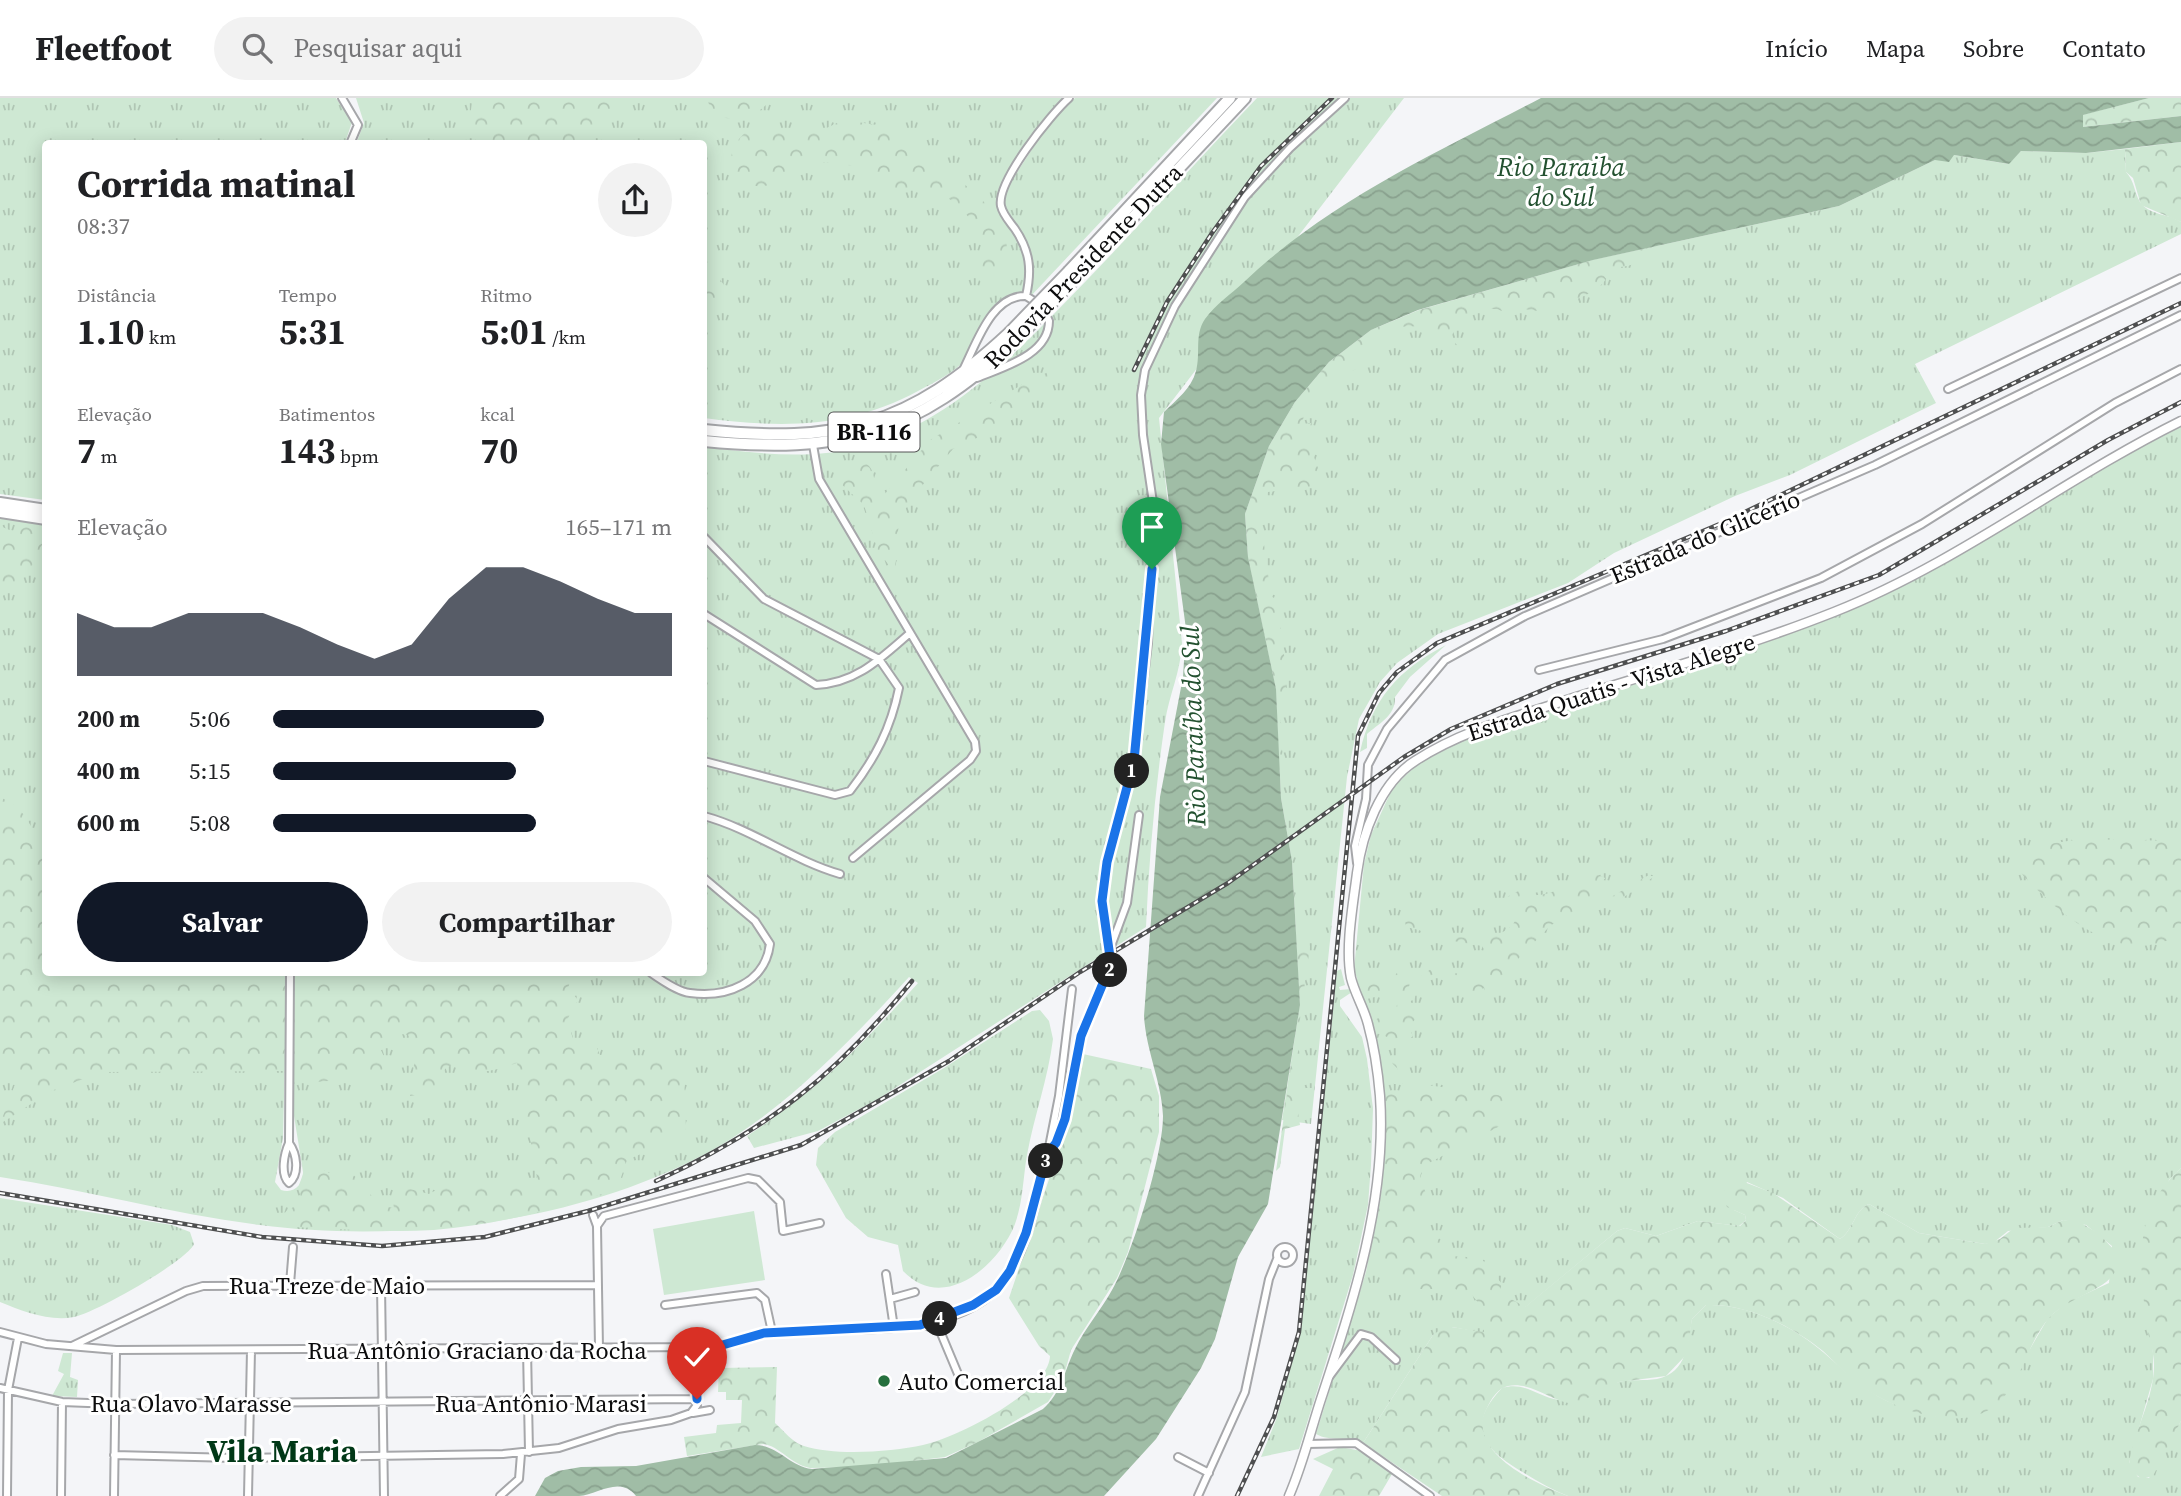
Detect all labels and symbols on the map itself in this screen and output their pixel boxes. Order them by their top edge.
water label: Rio Paraiba do Sul [1496,149,1625,215]
street label: Rodovia Presidente Dutra [976,156,1190,376]
road number: BR-116 [828,412,920,452]
street label: Estrada do Glicério [1605,482,1805,592]
pin [1122,497,1182,569]
water label: Rio Paraíba do Sul [1171,625,1215,828]
street label: Estrada Quatis - Vista Alegre [1463,625,1759,749]
pin: 1 [1114,754,1150,788]
pin: 2 [1092,952,1128,988]
pin: 3 [1028,1144,1064,1178]
street label: Rua Treze de Maio [229,1269,425,1302]
pin: 4 [922,1302,958,1336]
pin [667,1327,727,1399]
street label: Rua Antônio Graciano da Rocha [307,1334,648,1367]
place label: Auto Comercial [898,1365,1064,1398]
marker: Auto Comercial [876,1373,892,1389]
street label: Rua Olavo Marasse [90,1387,292,1420]
street label: Rua Antônio Marasi [435,1387,647,1420]
district label: Vila Maria [207,1429,358,1473]

